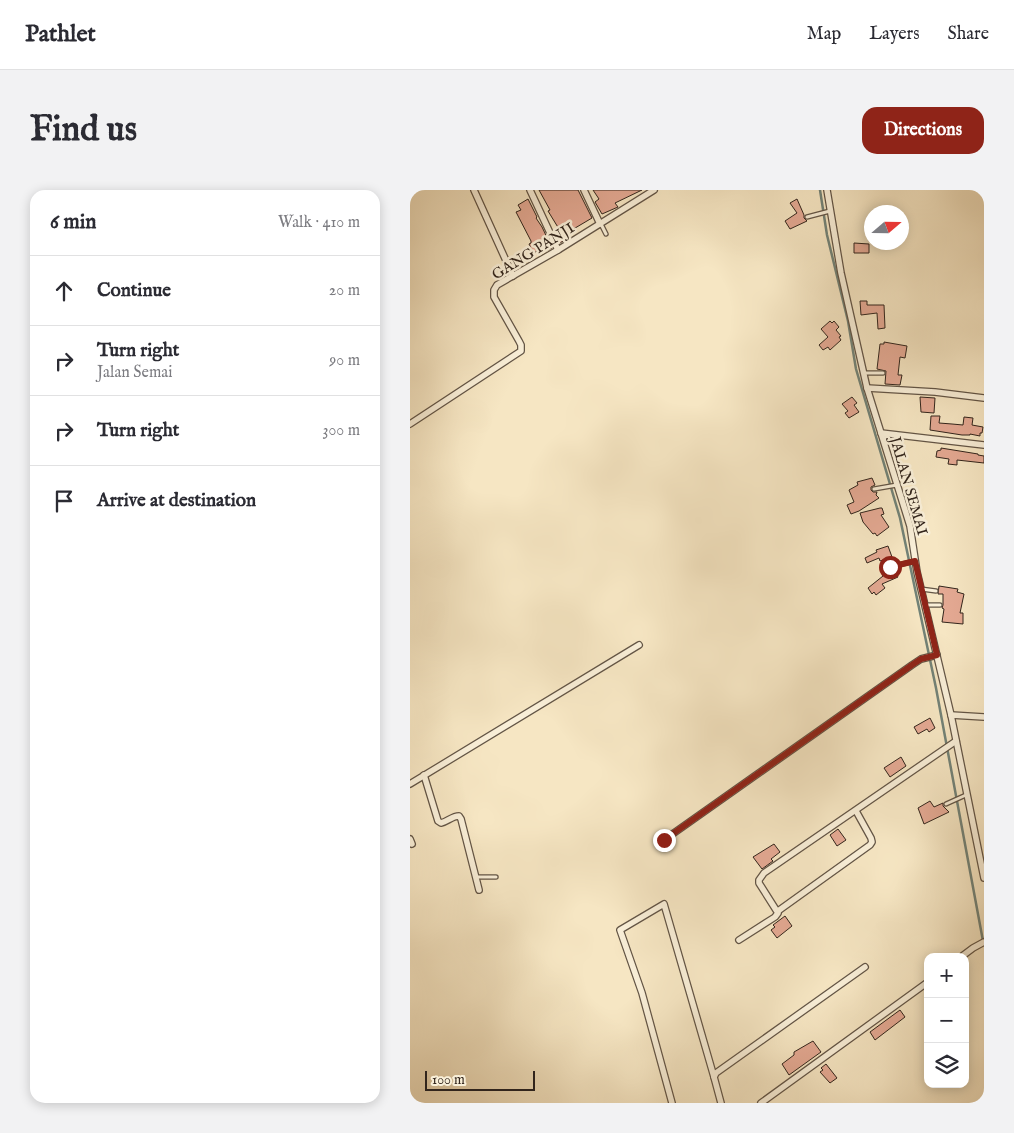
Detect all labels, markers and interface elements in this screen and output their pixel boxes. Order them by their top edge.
text: Pathlet [25,19,96,50]
text: Map [807,23,841,46]
text: Layers [869,23,920,46]
text: Share [948,23,989,46]
button: Directions [862,107,984,154]
text: Find us [30,108,137,153]
north arrow [864,205,909,250]
text: 6 min [50,209,96,236]
text: Walk · 410 m [278,213,360,233]
street label: GANG PANJI [488,218,579,284]
icon: ahead [50,277,78,305]
text: Continue [97,279,171,303]
text: 20 m [329,281,360,301]
text: Turn right [97,339,179,363]
icon: right [50,347,78,375]
text: 90 m [329,351,360,371]
text: Jalan Semai [97,363,172,383]
icon: right [50,417,78,445]
text: Turn right [97,419,179,443]
text: 300 m [322,421,360,441]
street label: JALAN SEMAI [885,433,932,538]
icon: arrive [50,487,78,515]
text: Arrive at destination [97,489,256,513]
route start [879,556,902,579]
route end [653,829,676,852]
map controls [924,953,969,1088]
button: + [924,953,969,998]
button: − [924,998,969,1043]
button: layers [924,1043,969,1088]
scale bar [425,1068,535,1091]
text: 100 m [432,1071,465,1089]

